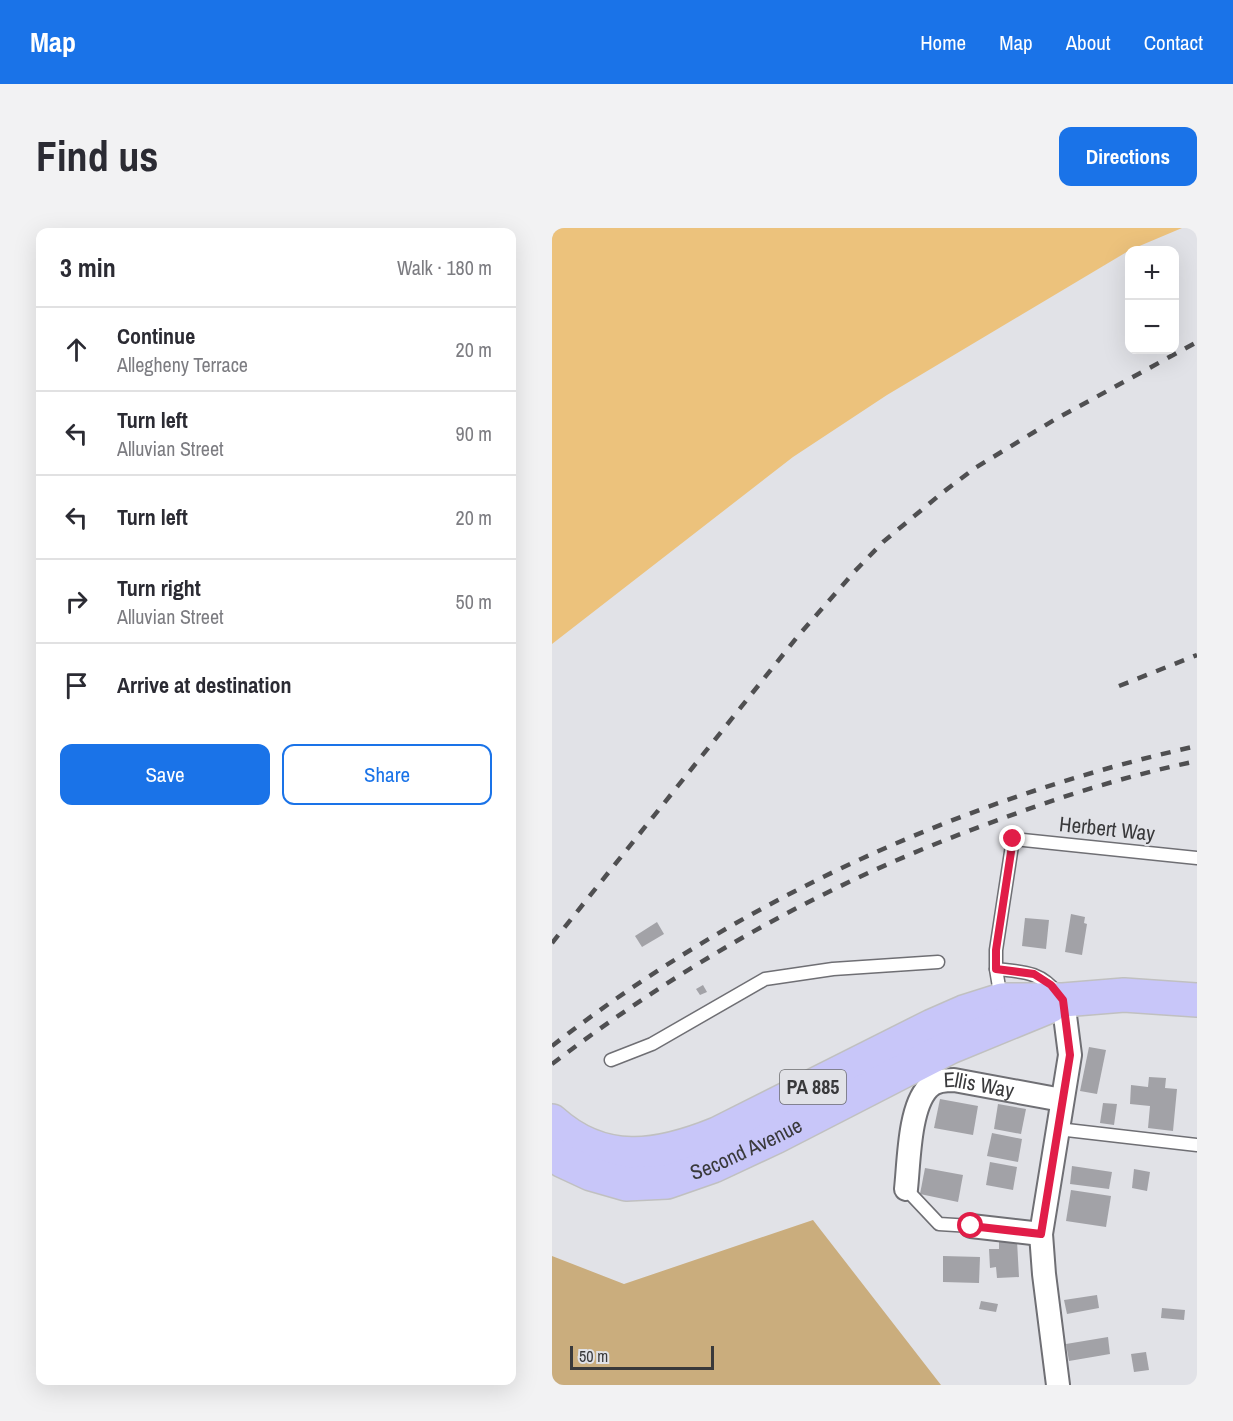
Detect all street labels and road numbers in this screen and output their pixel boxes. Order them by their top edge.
street label: Herbert Way [1058,809,1157,848]
street label: Ellis Way [943,1065,1017,1105]
road number: PA 885 [780,1070,846,1104]
street label: Second Avenue [686,1111,807,1187]

